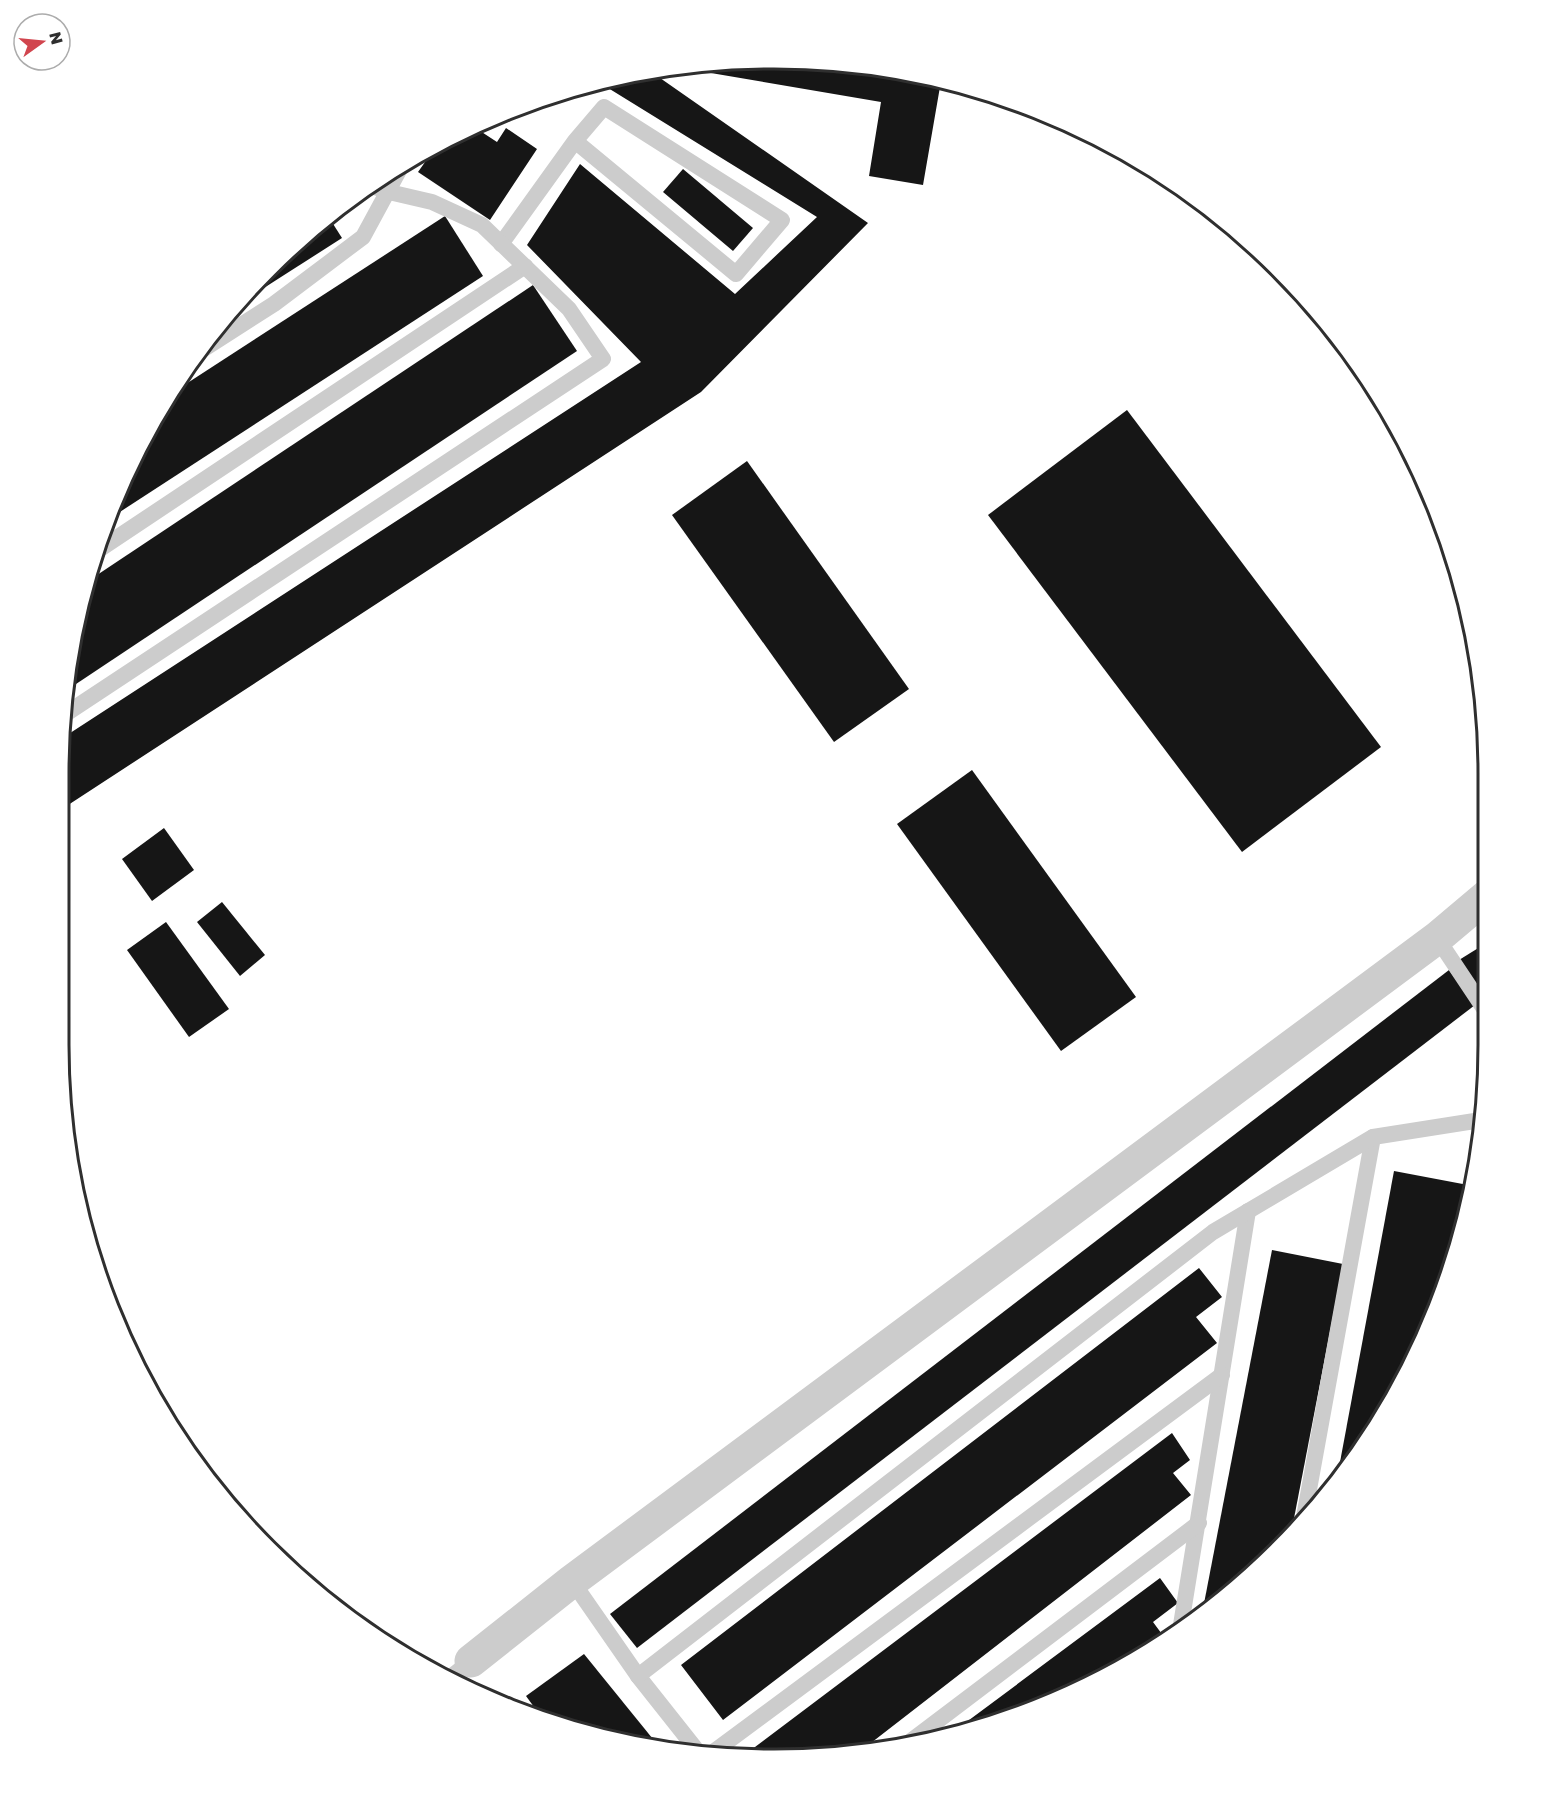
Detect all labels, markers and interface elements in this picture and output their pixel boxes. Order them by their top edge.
north arrow [12,12,72,72]
text: N [45,30,68,47]

